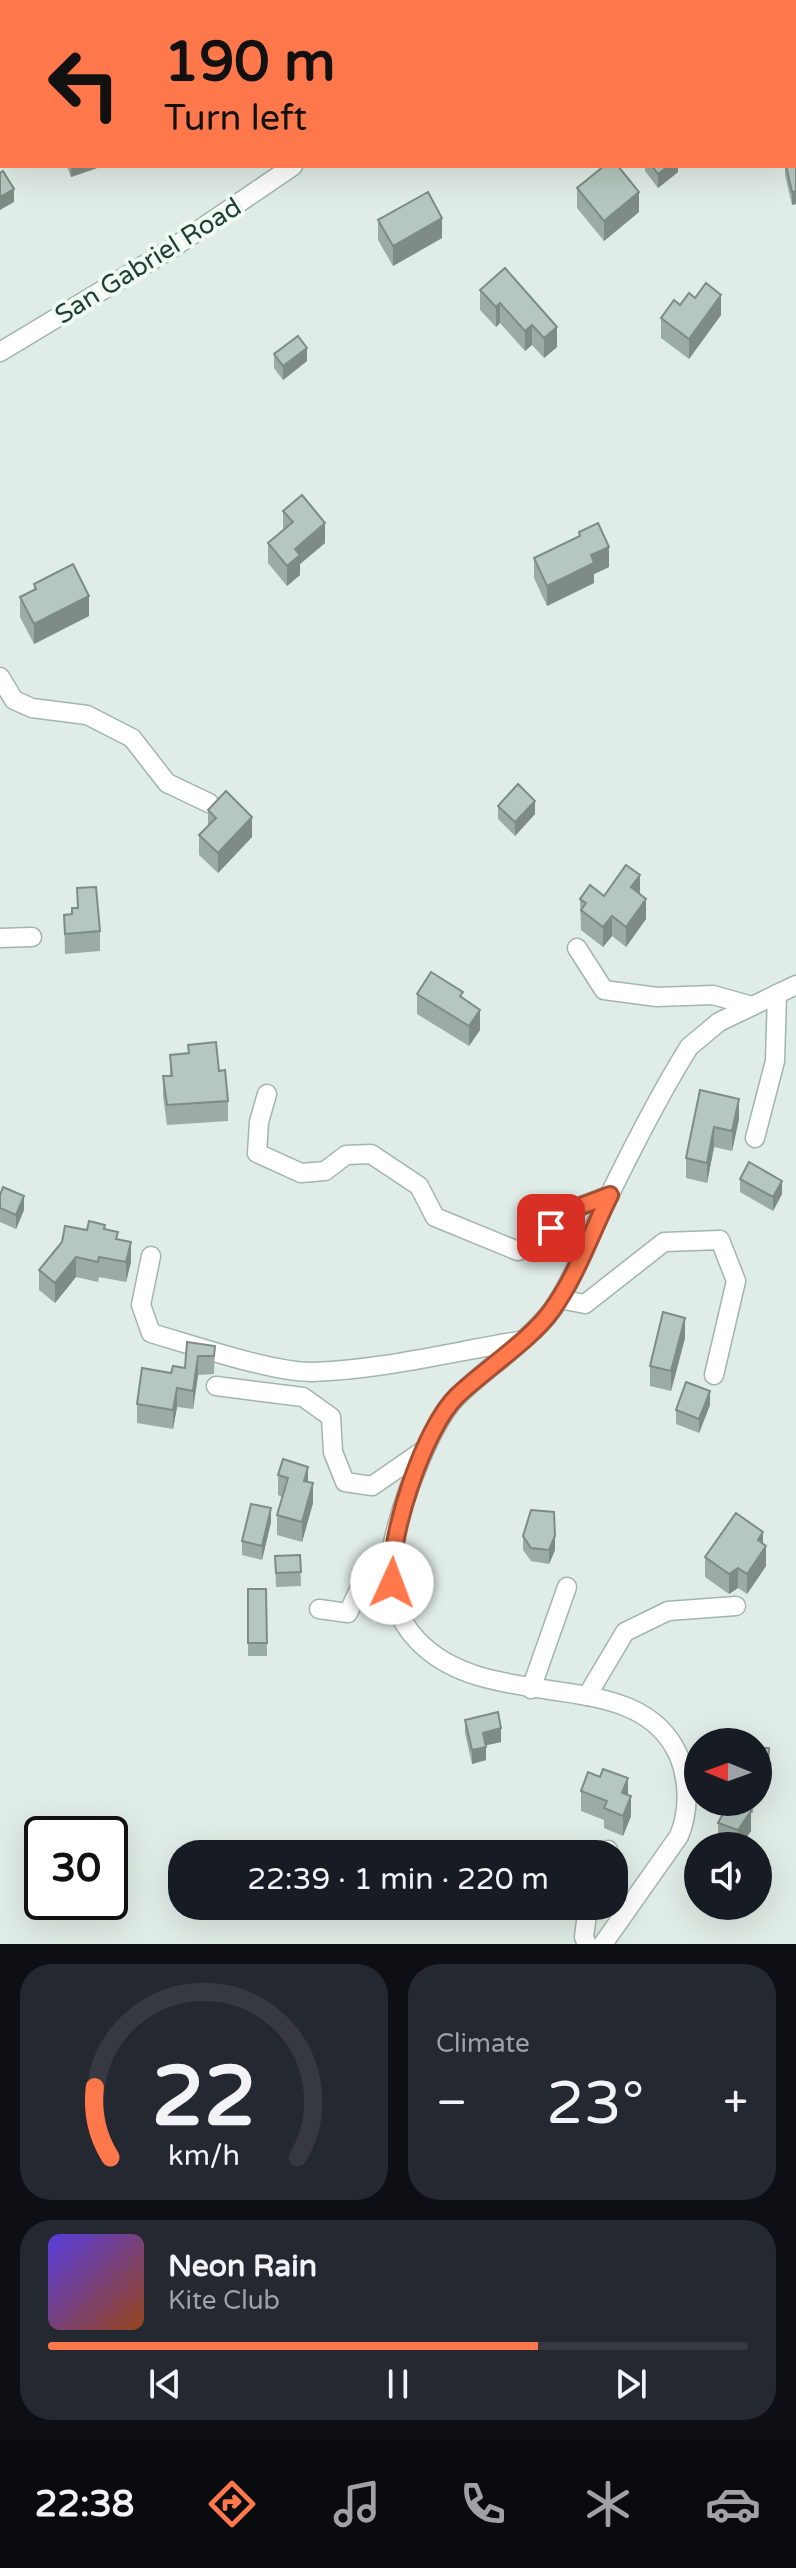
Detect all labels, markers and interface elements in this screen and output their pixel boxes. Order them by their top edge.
text: 190 m [164,29,335,96]
icon: left [32,32,136,136]
text: Turn left [164,97,307,140]
street label: San Gabriel Road [49,191,247,331]
pin [517,1194,585,1262]
icon: arrive [529,1206,573,1250]
position arrow [350,1541,434,1625]
north arrow [684,1728,772,1816]
map controls [684,1728,772,1920]
speed limit sign: 30 [24,1816,128,1920]
button: sound [684,1832,772,1920]
text: 22:39 · 1 min · 220 m [247,1861,549,1898]
text: Climate [436,2028,530,2059]
text: 22 [152,2048,256,2148]
text: 23° [546,2068,644,2140]
text: − [436,2077,467,2130]
text: + [723,2077,748,2130]
text: km/h [168,2139,240,2173]
text: Neon Rain [168,2248,317,2285]
text: Kite Club [168,2285,280,2316]
icon: previous [143,2362,187,2406]
icon: pause [376,2362,420,2406]
icon: next [609,2362,653,2406]
icon: directions [204,2476,260,2532]
icon: music [329,2476,385,2532]
icon: phone [455,2476,511,2532]
icon: climate [580,2476,636,2532]
icon: car [705,2476,761,2532]
text: 22:38 [35,2483,134,2526]

